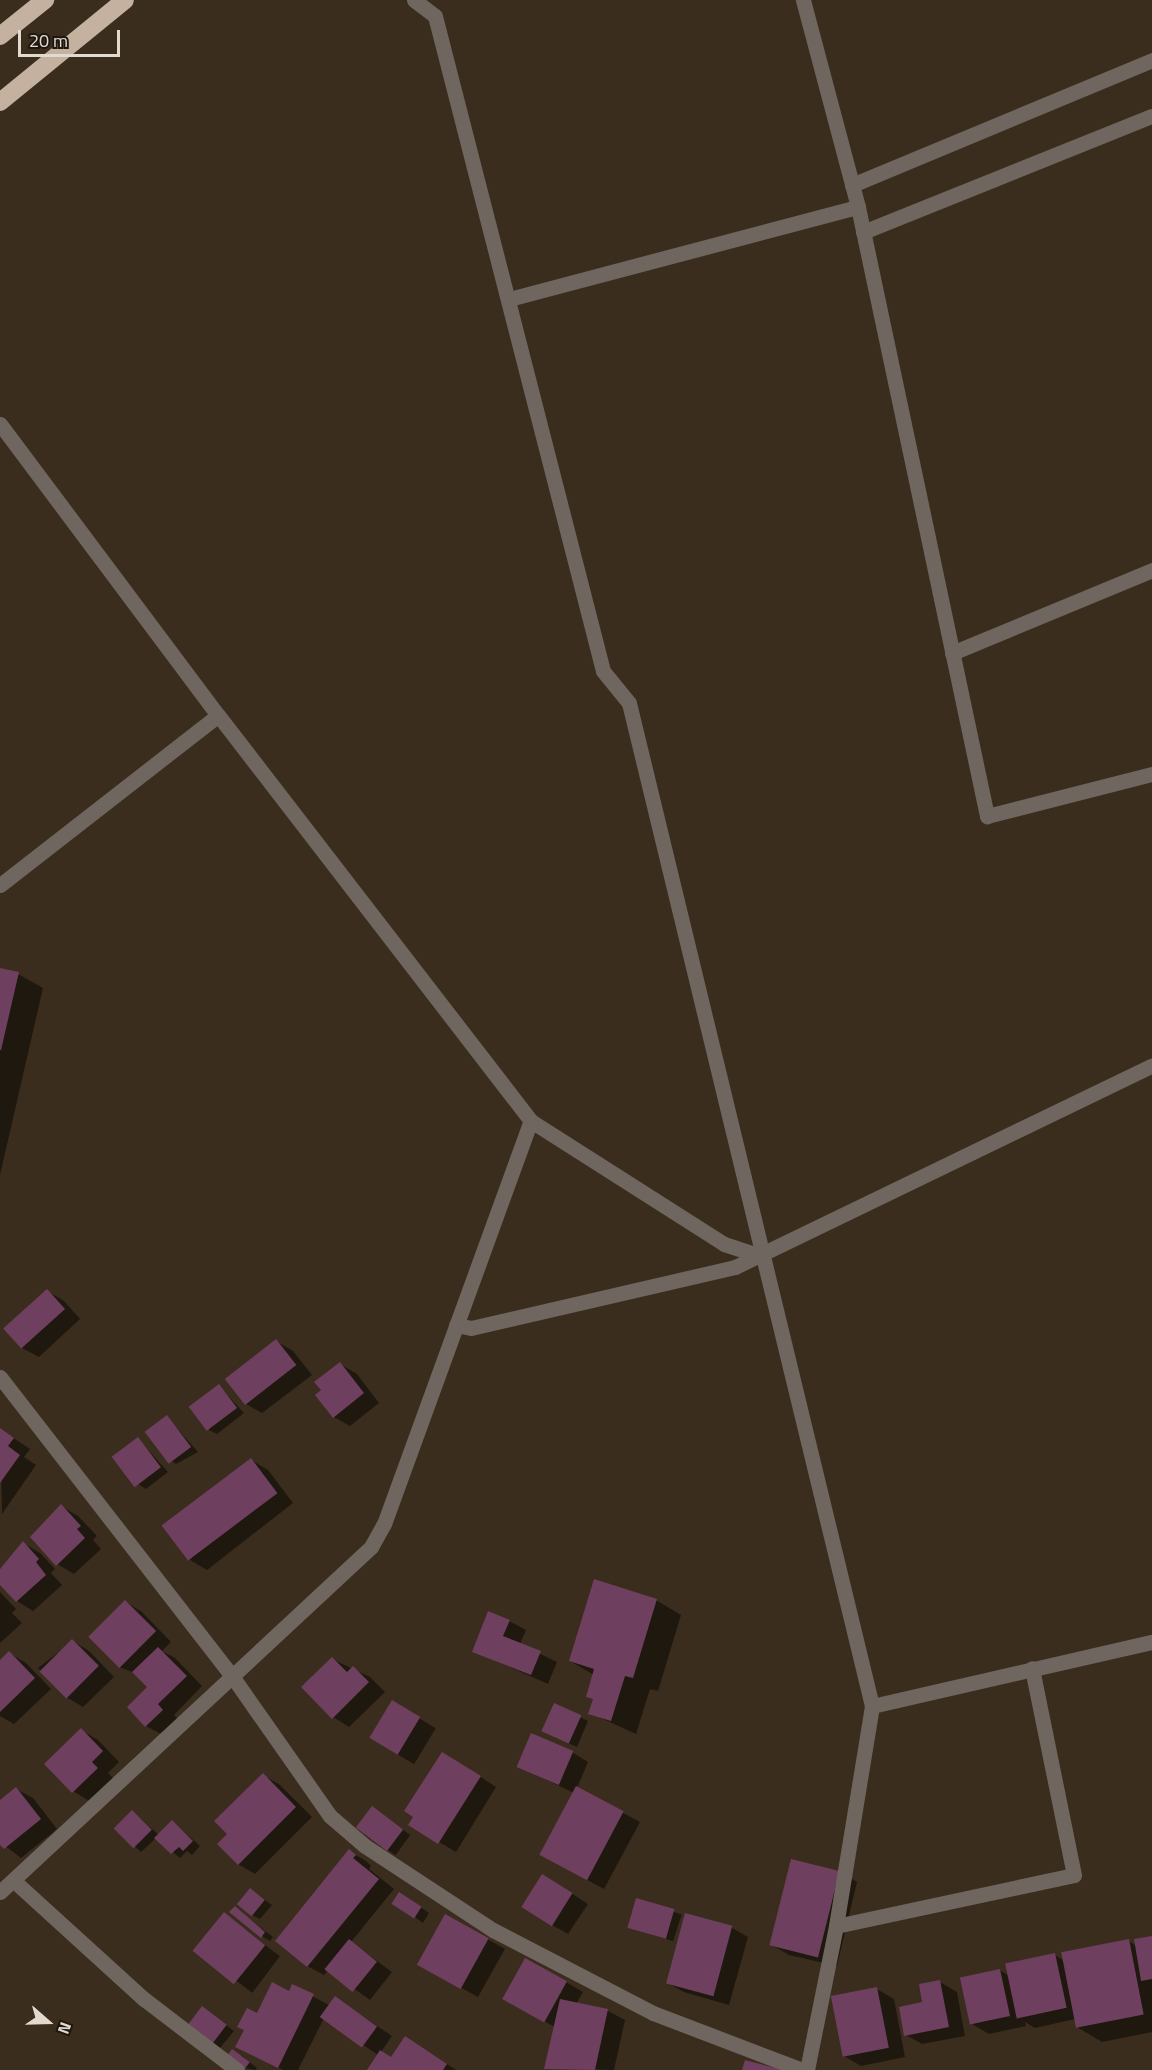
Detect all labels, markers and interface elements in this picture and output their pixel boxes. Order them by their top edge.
scale bar [21,18,123,56]
text: 20 m [29,27,68,54]
north arrow [18,1992,78,2052]
text: N [52,2019,78,2037]

